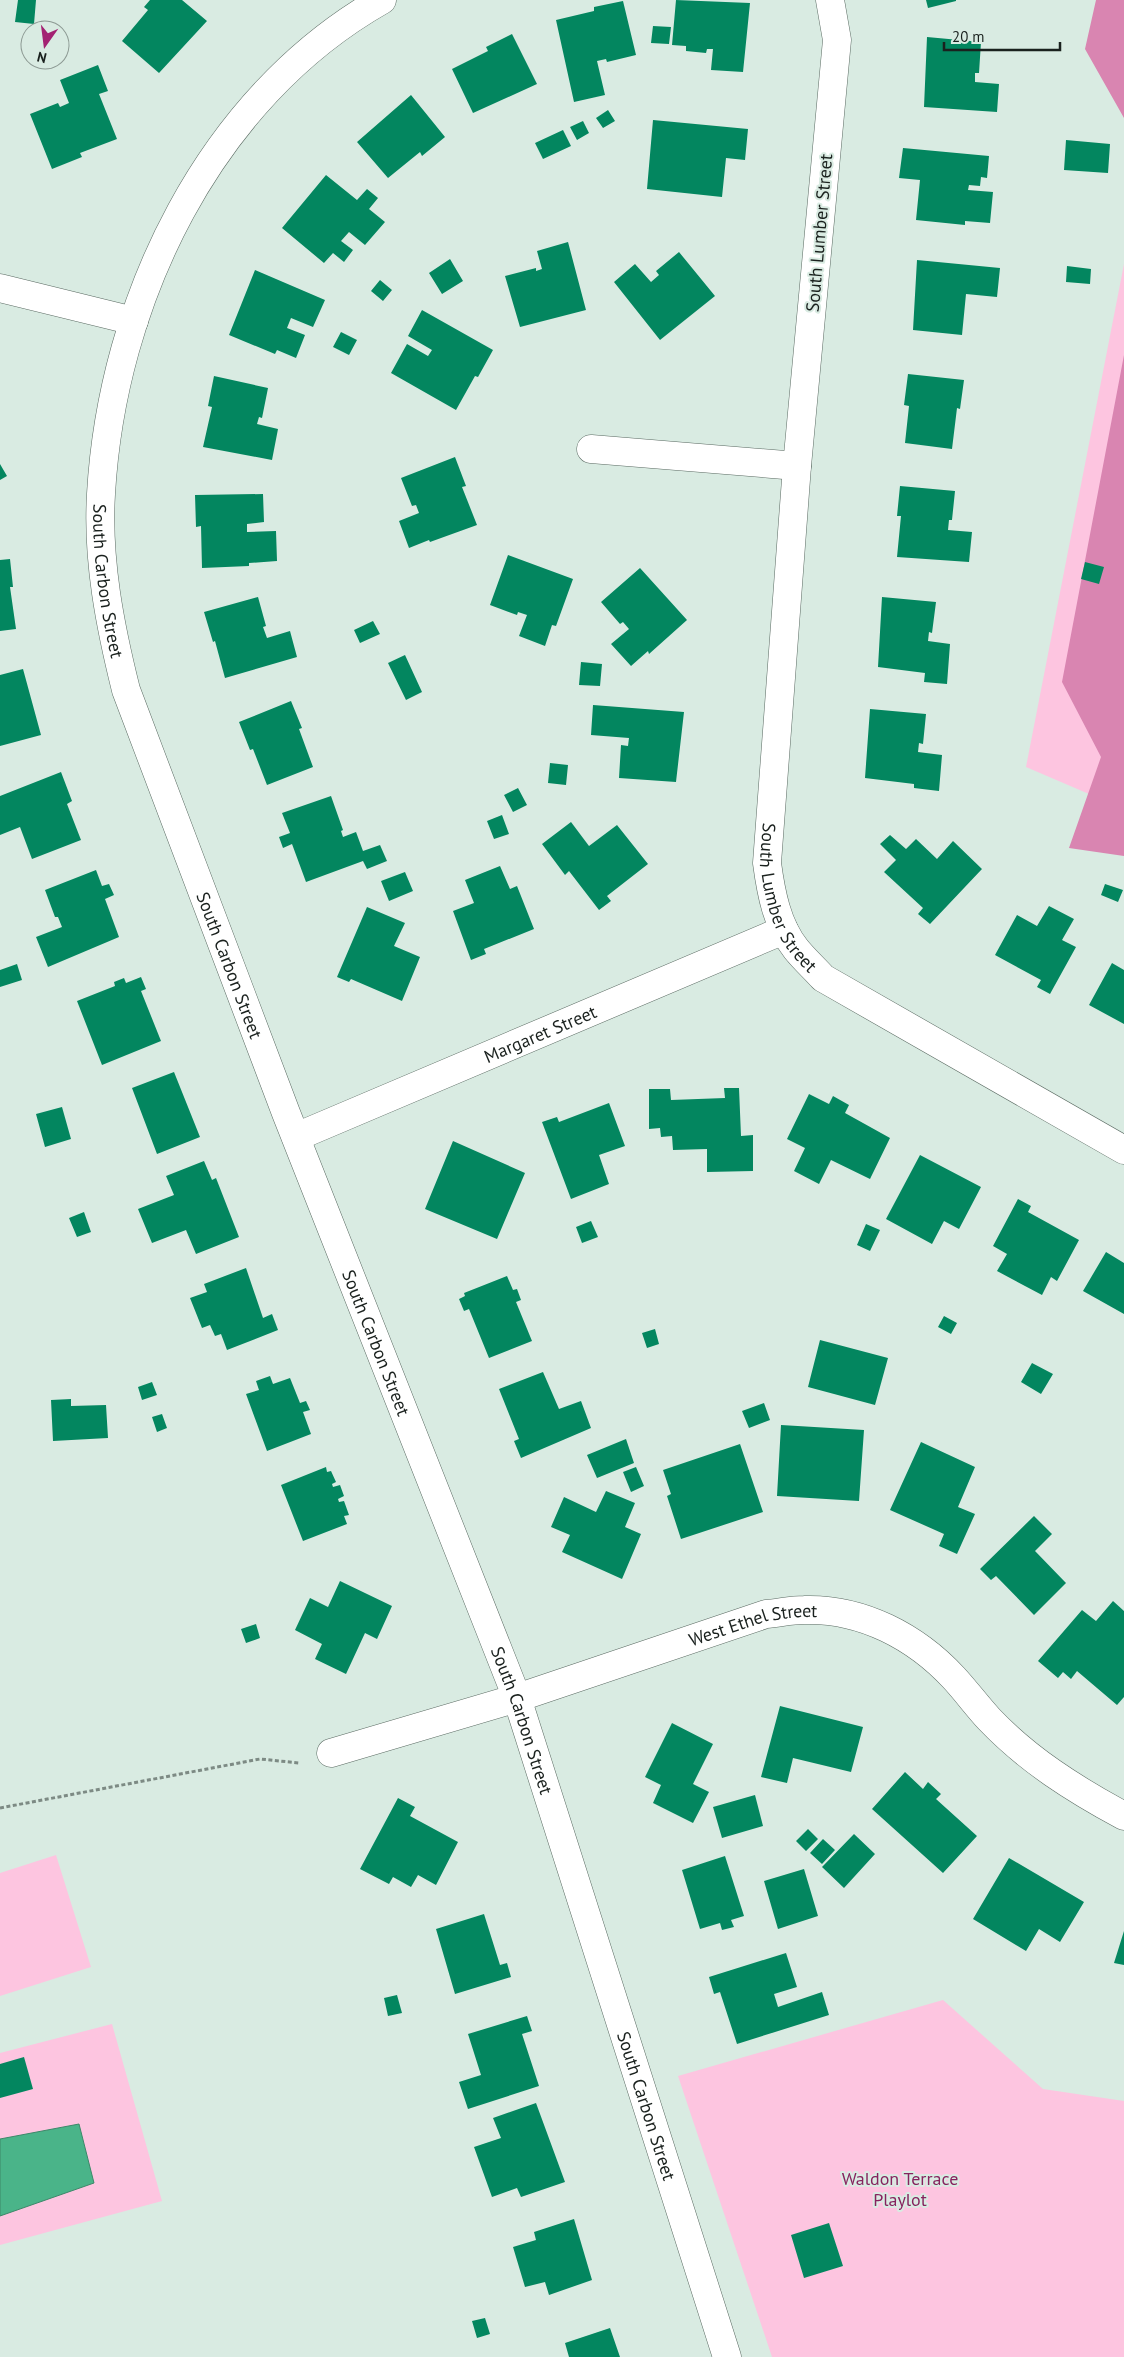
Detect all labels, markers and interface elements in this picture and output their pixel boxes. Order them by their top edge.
north arrow [20,20,70,70]
scale bar [944,20,1060,52]
text: 20 m [952,27,985,46]
text: N [35,48,48,67]
street label: South Lumber Street [801,153,837,313]
street label: South Carbon Street [89,504,129,660]
street label: South Lumber Street [755,822,822,977]
street label: South Carbon Street [192,889,268,1042]
street label: Margaret Street [480,999,600,1068]
street label: South Carbon Street [338,1266,416,1419]
street label: West Ethel Street [685,1598,818,1651]
street label: South Carbon Street [486,1643,558,1797]
street label: South Carbon Street [612,2028,681,2183]
park label: Waldon Terrace Playlot [842,2167,958,2211]

